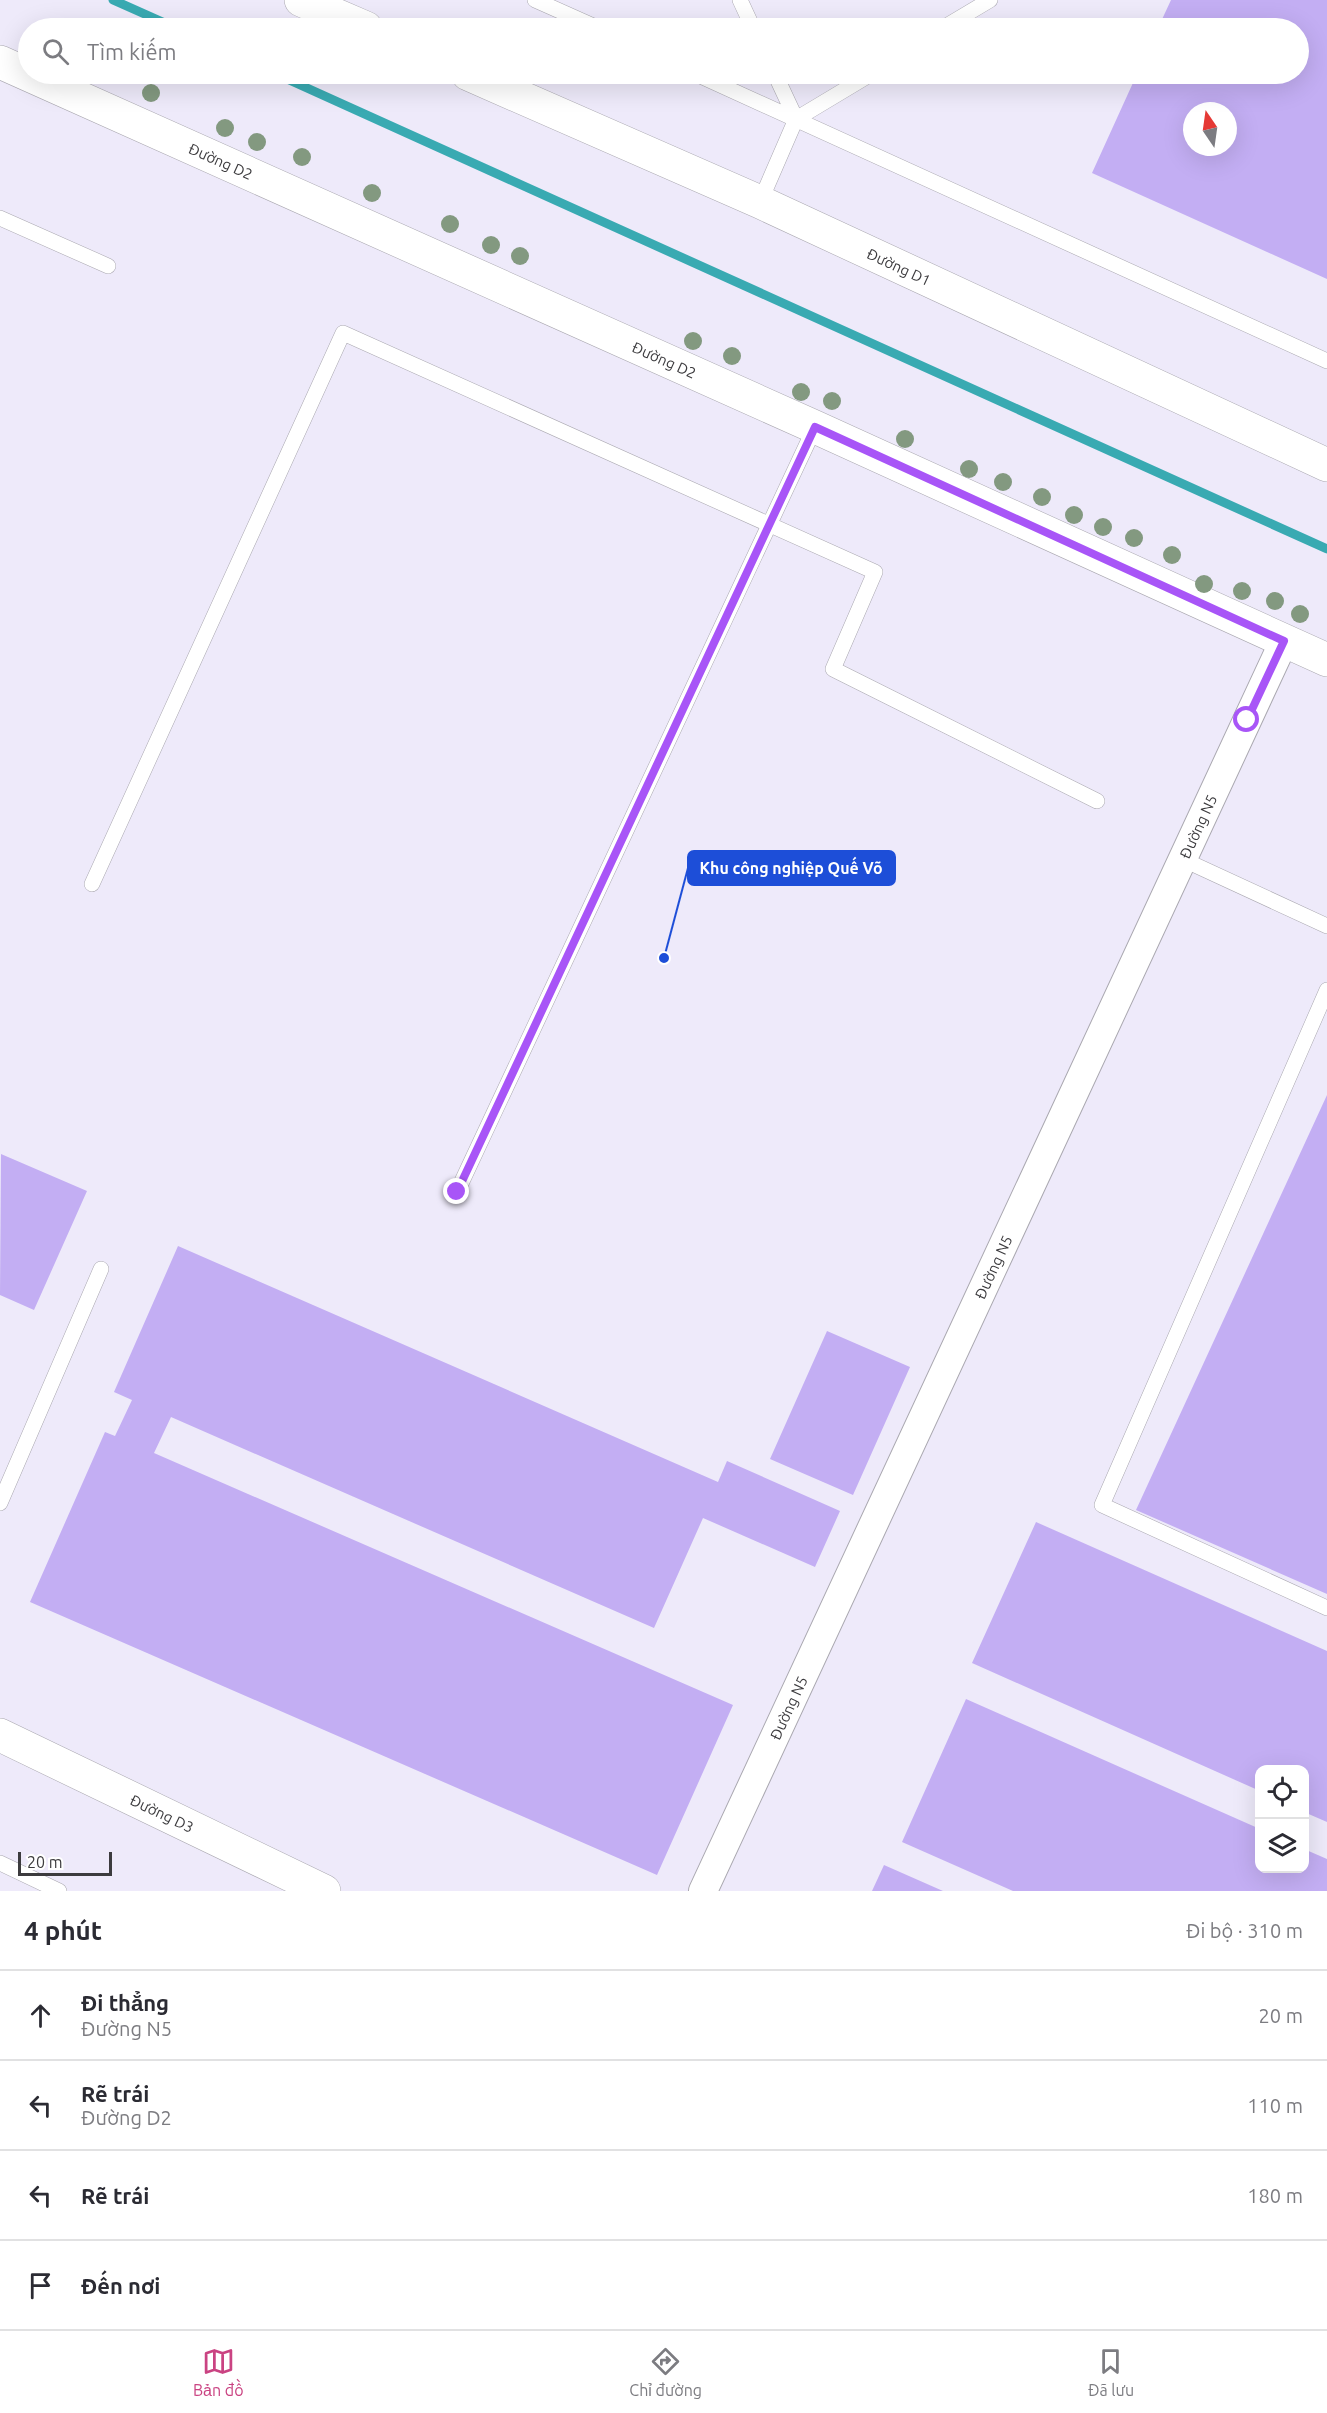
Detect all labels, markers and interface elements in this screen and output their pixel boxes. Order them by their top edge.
search box [18,18,1309,84]
icon: search [39,35,72,68]
text: Tìm kiếm [87,39,177,64]
north arrow [1183,102,1237,156]
street label: Đường D2 [186,139,255,183]
street label: Đường D1 [864,244,933,289]
street label: Đường D2 [630,338,699,381]
route start [1233,706,1259,732]
street label: Đường N5 [1176,792,1220,861]
callout: Khu công nghiệp Quế Võ [688,851,895,885]
text: Khu công nghiệp Quế Võ [699,856,883,877]
route end [443,1178,469,1204]
street label: Đường N5 [971,1233,1015,1302]
street label: Đường N5 [766,1673,810,1742]
map controls [1255,1765,1309,1873]
button: locate [1255,1765,1309,1819]
street label: Đường D3 [128,1791,197,1836]
button: layers [1255,1819,1309,1873]
scale bar [18,1849,112,1876]
text: 20 m [27,1853,63,1871]
text: 4 phút [24,1916,102,1945]
text: Đi bộ · 310 m [1186,1919,1303,1942]
text: Đi thẳng [81,1990,169,2015]
icon: ahead [24,1999,57,2032]
text: 20 m [1259,2004,1303,2027]
text: Đường N5 [81,2017,172,2040]
text: Rẽ trái [81,2081,149,2106]
icon: left [24,2089,57,2122]
text: 110 m [1247,2094,1303,2117]
text: Đường D2 [81,2106,172,2129]
icon: left [24,2179,57,2212]
text: Rẽ trái [81,2183,149,2208]
text: 180 m [1247,2184,1303,2207]
icon: arrive [24,2269,57,2302]
text: Đến nơi [81,2273,160,2298]
tab: Bản đồ [193,2345,244,2400]
tab: Chỉ đường [629,2345,702,2400]
tab: Đã lưu [1088,2345,1134,2399]

